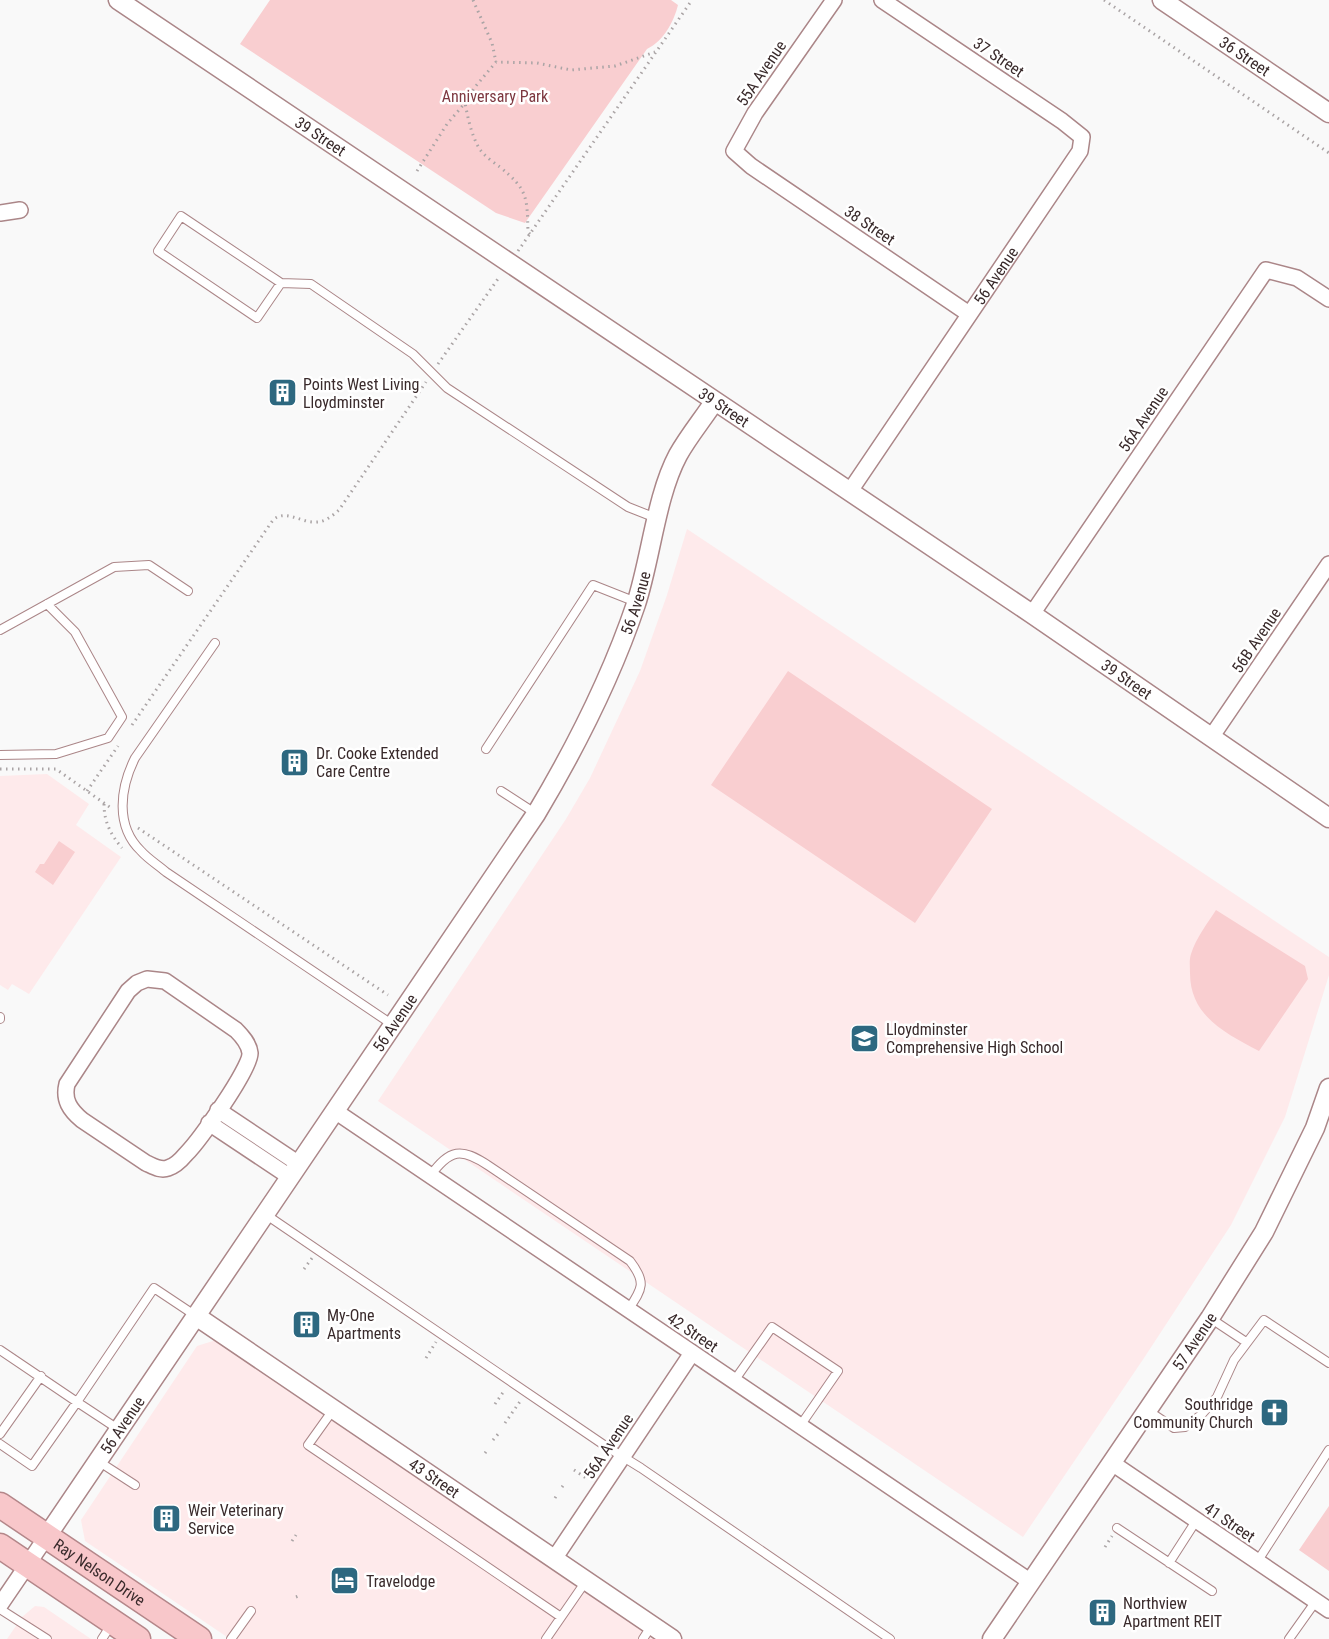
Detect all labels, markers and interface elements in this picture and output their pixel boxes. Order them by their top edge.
street label: 36 Street [1216,33,1274,80]
street label: 37 Street [970,34,1028,81]
street label: 55A Avenue [733,37,790,110]
park label: Anniversary Park [442,87,549,106]
street label: 39 Street [291,113,349,160]
street label: 38 Street [841,202,899,249]
street label: 56 Avenue [970,243,1022,308]
place label: Points West Living Lloydminster [303,375,420,412]
building icon: Points West Living Lloydminster [266,377,298,409]
street label: 56A Avenue [1115,383,1172,456]
street label: 39 Street [695,384,753,431]
street label: 56 Avenue [617,569,655,637]
street label: 56B Avenue [1228,604,1285,676]
street label: 39 Street [1098,656,1156,704]
place label: Dr. Cooke Extended Care Centre [316,744,439,781]
building icon: Dr. Cooke Extended Care Centre [279,746,311,778]
street label: 56 Avenue [369,990,421,1055]
place label: Lloydminster Comprehensive High School [886,1020,1063,1057]
school or university icon: Lloydminster Comprehensive High School [849,1022,881,1054]
place label: My-One Apartments [327,1306,401,1343]
building icon: My-One Apartments [290,1308,322,1340]
street label: 42 Street [664,1309,722,1356]
street label: 57 Avenue [1168,1309,1221,1374]
street label: 56 Avenue [96,1393,149,1458]
place label: Southridge Community Church [1133,1395,1253,1432]
church icon: Southridge Community Church [1258,1397,1290,1429]
street label: 56A Avenue [580,1410,637,1483]
street label: 43 Street [405,1454,463,1502]
street label: 41 Street [1201,1499,1259,1546]
place label: Weir Veterinary Service [188,1501,284,1538]
building icon: Weir Veterinary Service [151,1503,183,1535]
street label: Ray Nelson Drive [50,1535,149,1610]
hotel icon: Travelodge [329,1565,361,1597]
place label: Travelodge [366,1572,435,1591]
place label: Northview Apartment REIT [1123,1594,1222,1631]
building icon: Northview Apartment REIT [1086,1596,1118,1628]

